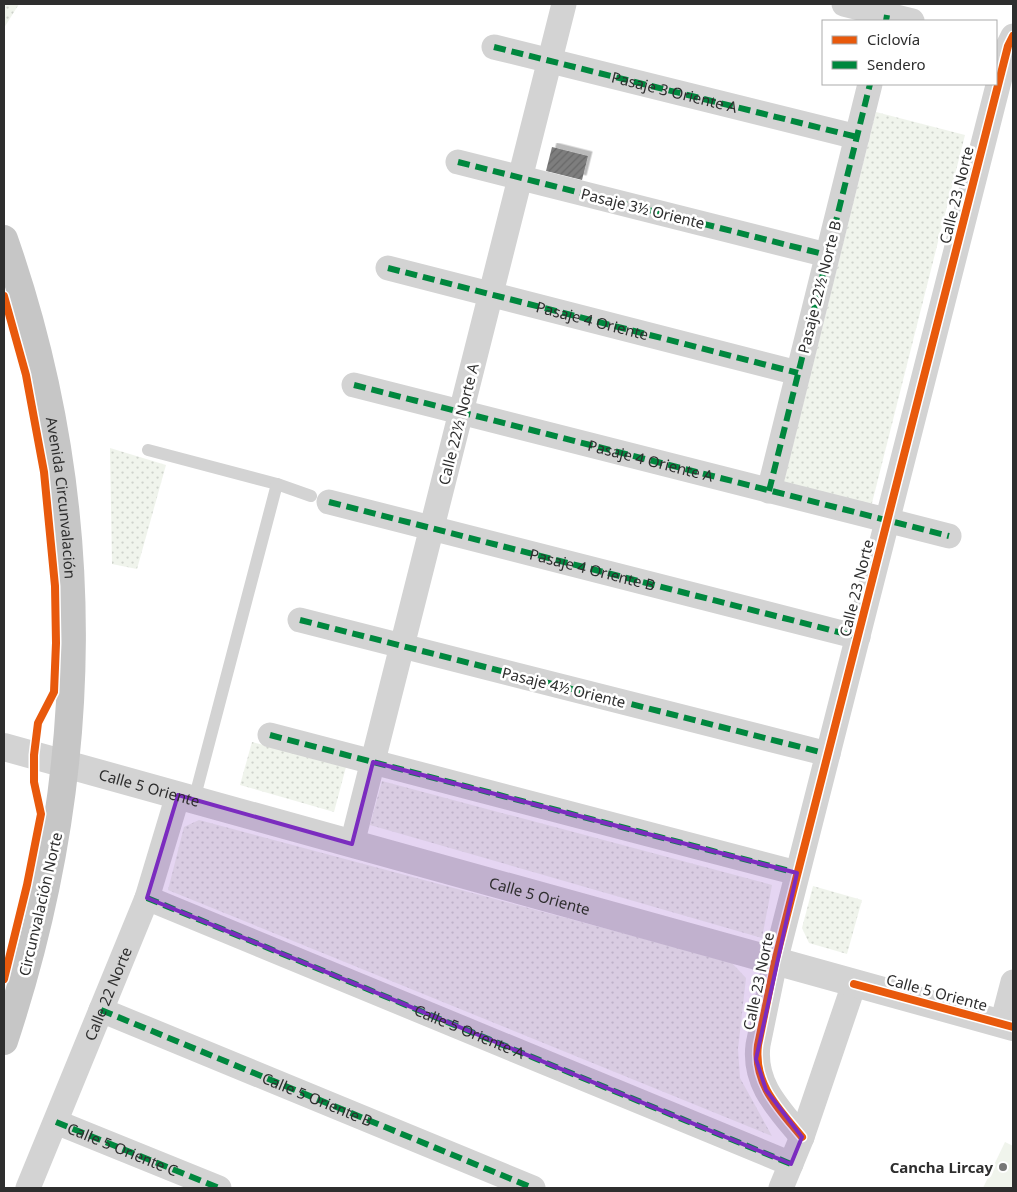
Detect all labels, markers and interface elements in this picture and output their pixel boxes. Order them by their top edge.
legend [822,20,997,85]
text: Ciclovía [867,29,920,49]
text: Sendero [867,54,926,74]
street label: Pasaje 3 Oriente A [610,67,740,117]
street label: Calle 23 Norte [934,144,978,246]
street label: Pasaje 3½ Oriente [579,183,707,233]
street label: Pasaje 22½ Norte B [793,219,845,355]
street label: Pasaje 4 Oriente [534,296,651,344]
street label: Calle 22½ Norte A [433,361,483,487]
street label: Avenida Circunvalación [42,415,81,579]
street label: Pasaje 4 Oriente A [586,435,716,486]
street label: Calle 23 Norte [834,537,878,639]
street label: Pasaje 4 Oriente B [528,544,658,595]
street label: Pasaje 4½ Oriente [500,662,628,712]
street label: Calle 5 Oriente [97,764,202,811]
street label: Circunvalación Norte [14,830,66,978]
street label: Calle 5 Oriente [487,872,593,919]
street label: Calle 23 Norte [738,930,778,1032]
street label: Calle 22 Norte [80,944,136,1044]
street label: Calle 5 Oriente [884,969,990,1015]
street label: Calle 5 Oriente A [411,1000,528,1063]
street label: Calle 5 Oriente B [259,1067,376,1131]
street label: Calle 5 Oriente C [65,1118,181,1181]
place label: Cancha Lircay [890,1157,993,1177]
marker: Cancha Lircay [997,1161,1009,1173]

